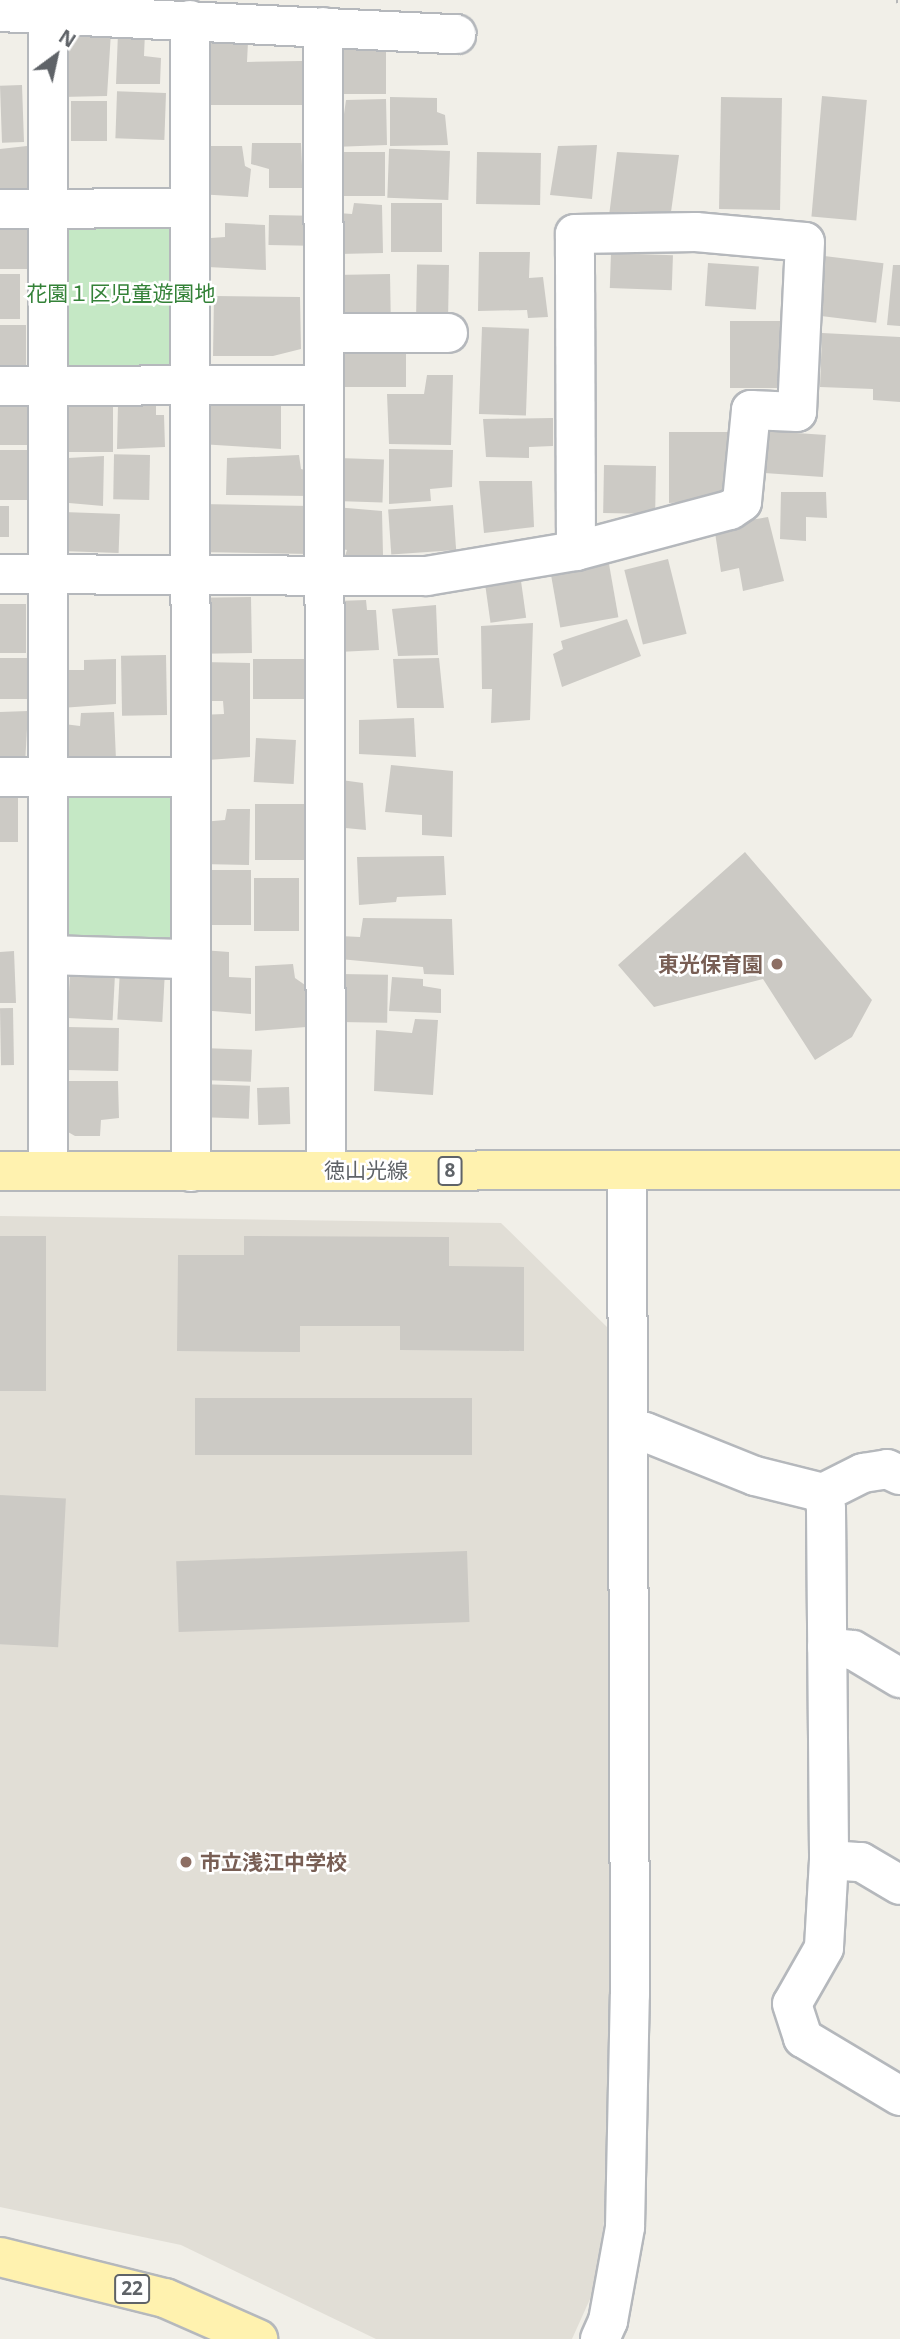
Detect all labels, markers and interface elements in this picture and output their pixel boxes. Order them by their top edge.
north arrow [21,21,91,91]
text: N [54,23,81,53]
park label: 花園１区児童遊園地 [27,280,215,306]
place label: 東光保育園 [658,951,763,977]
marker: 東光保育園 [769,956,785,972]
road number: 8 [436,1156,464,1186]
street label: 徳山光線 [324,1157,408,1183]
place label: 市立浅江中学校 [200,1849,347,1875]
marker: 市立浅江中学校 [178,1854,194,1870]
road number: 22 [113,2274,151,2304]

